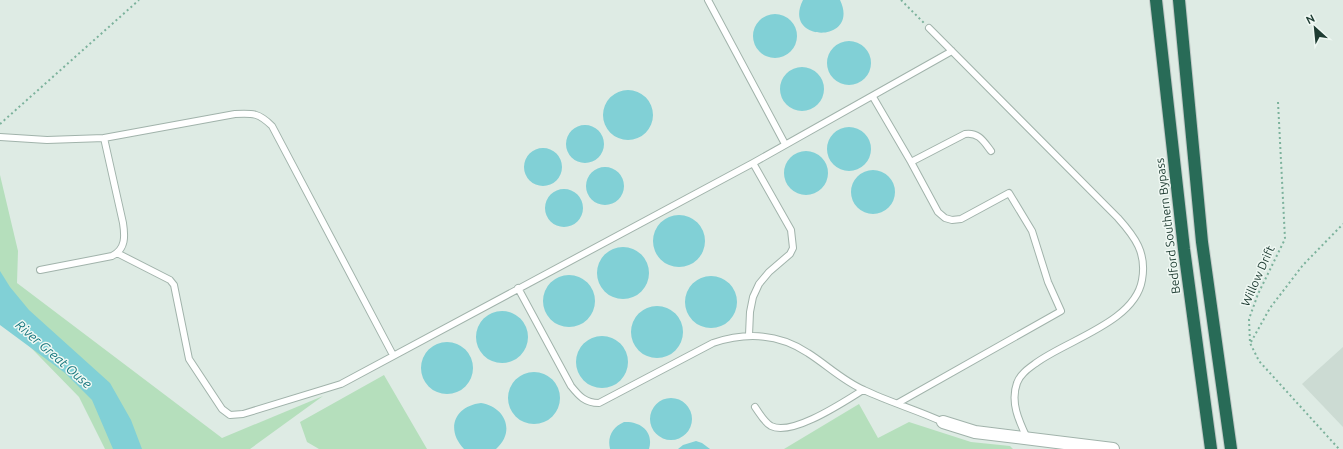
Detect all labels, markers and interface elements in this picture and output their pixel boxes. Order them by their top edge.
north arrow [1295,8,1335,48]
text: N [1304,12,1317,26]
street label: Bedford Southern Bypass [1153,157,1182,295]
street label: Willow Drift [1238,243,1277,308]
water label: River Great Ouse [13,317,95,391]

